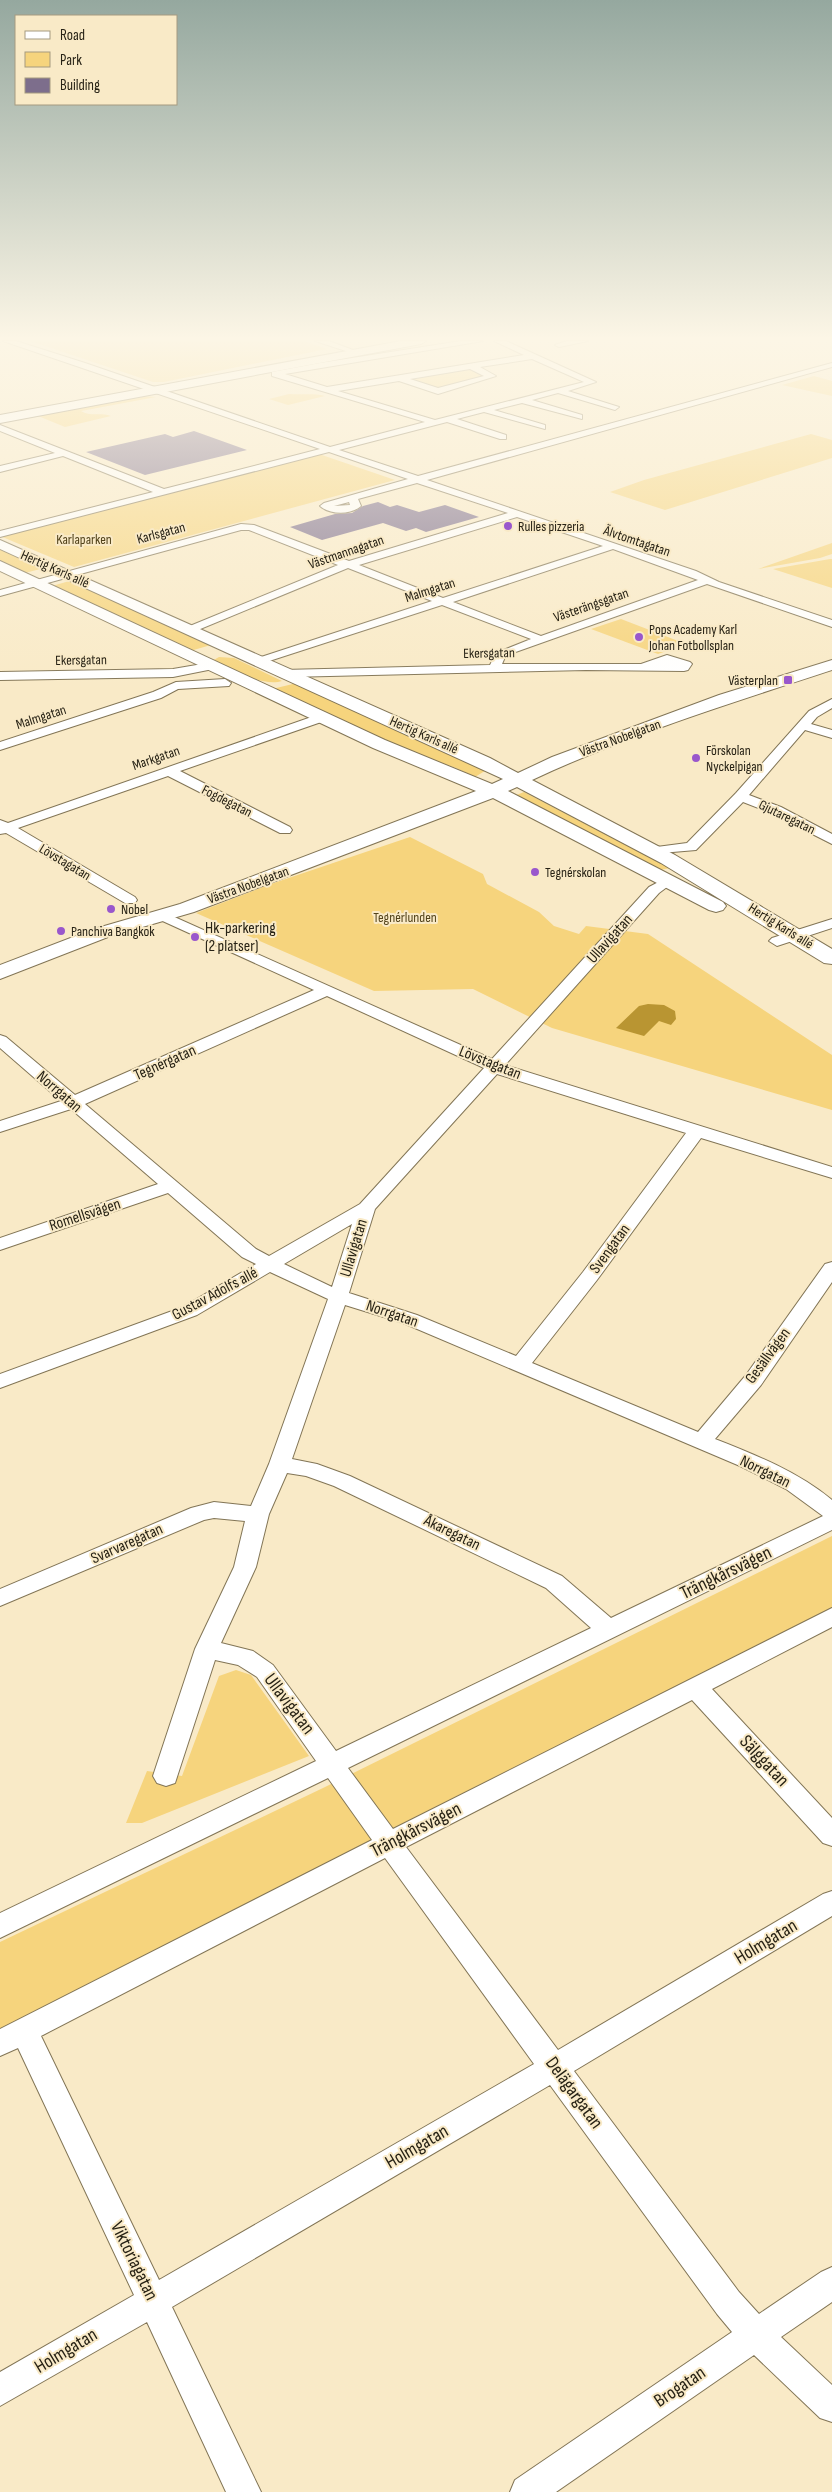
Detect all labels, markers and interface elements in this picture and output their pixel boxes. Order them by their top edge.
legend [15,15,178,105]
text: Road [60,26,85,45]
text: Park [60,51,82,70]
text: Building [60,76,100,95]
street label: Karlsgatan [135,518,187,548]
place label: Rulles pizzeria [518,518,584,535]
marker: Rulles pizzeria [502,520,514,532]
street label: Älvtomtagatan [601,521,673,560]
park label: Karlaparken [56,531,112,548]
street label: Västmannagatan [306,531,386,573]
street label: Hertig Karls allé [18,546,92,592]
street label: Malmgatan [403,574,457,606]
street label: Västerängsgatan [551,584,631,626]
place label: Pops Academy Karl Johan Fotbollsplan [648,621,737,654]
marker: Pops Academy Karl Johan Fotbollsplan [633,631,645,643]
street label: Ekersgatan [463,644,515,662]
street label: Ekersgatan [55,651,107,669]
place label: Västerplan [728,672,778,689]
marker: Västerplan [782,674,794,686]
street label: Malmgatan [14,701,68,733]
street label: Hertig Karls allé [387,712,461,758]
street label: Västra Nobelgatan [577,715,663,761]
street label: Markgatan [130,742,182,774]
place label: Förskolan Nyckelpigan [706,742,763,775]
marker: Förskolan Nyckelpigan [690,752,702,764]
street label: Fogdegatan [199,781,255,821]
street label: Gjutaregatan [756,796,818,838]
street label: Lövstagatan [36,840,94,884]
street label: Västra Nobelgatan [205,862,291,908]
place label: Tegnérskolan [545,864,606,881]
marker: Tegnérskolan [529,866,541,878]
street label: Hertig Karls allé [745,899,817,953]
place label: Nobel [121,901,148,918]
marker: Nobel [105,903,117,915]
park label: Tegnérlunden [373,909,437,926]
street label: Ullavigatan [583,911,637,967]
place label: Hk-parkering (2 platser) [205,919,276,956]
place label: Panchiva Bangkok [71,923,155,940]
marker: Panchiva Bangkok [55,925,67,937]
marker: Hk-parkering (2 platser) [189,931,201,943]
street label: Tegnérgatan [131,1041,199,1085]
street label: Lövstagatan [456,1042,524,1084]
street label: Norrgatan [33,1067,85,1117]
street label: Romellsvägen [47,1195,123,1235]
street label: Ullavigatan [336,1217,372,1279]
street label: Svengatan [586,1221,634,1277]
street label: Gustav Adolfs allé [169,1263,261,1325]
street label: Norrgatan [364,1296,420,1332]
street label: Gesällvägen [742,1325,794,1387]
street label: Norrgatan [737,1452,793,1492]
street label: Åkaregatan [420,1511,483,1555]
street label: Svarvaregatan [88,1520,166,1568]
street label: Trängkårsvägen [677,1541,775,1605]
street label: Ullavigatan [259,1669,319,1739]
street label: Sälggatan [734,1730,794,1792]
street label: Trängkårsvägen [367,1797,465,1863]
street label: Holmgatan [730,1914,802,1970]
street label: Delägargatan [540,2053,608,2133]
street label: Holmgatan [381,2120,453,2174]
street label: Viktoriagatan [105,2218,163,2304]
street label: Holmgatan [30,2323,102,2379]
street label: Brogatan [650,2361,710,2413]

